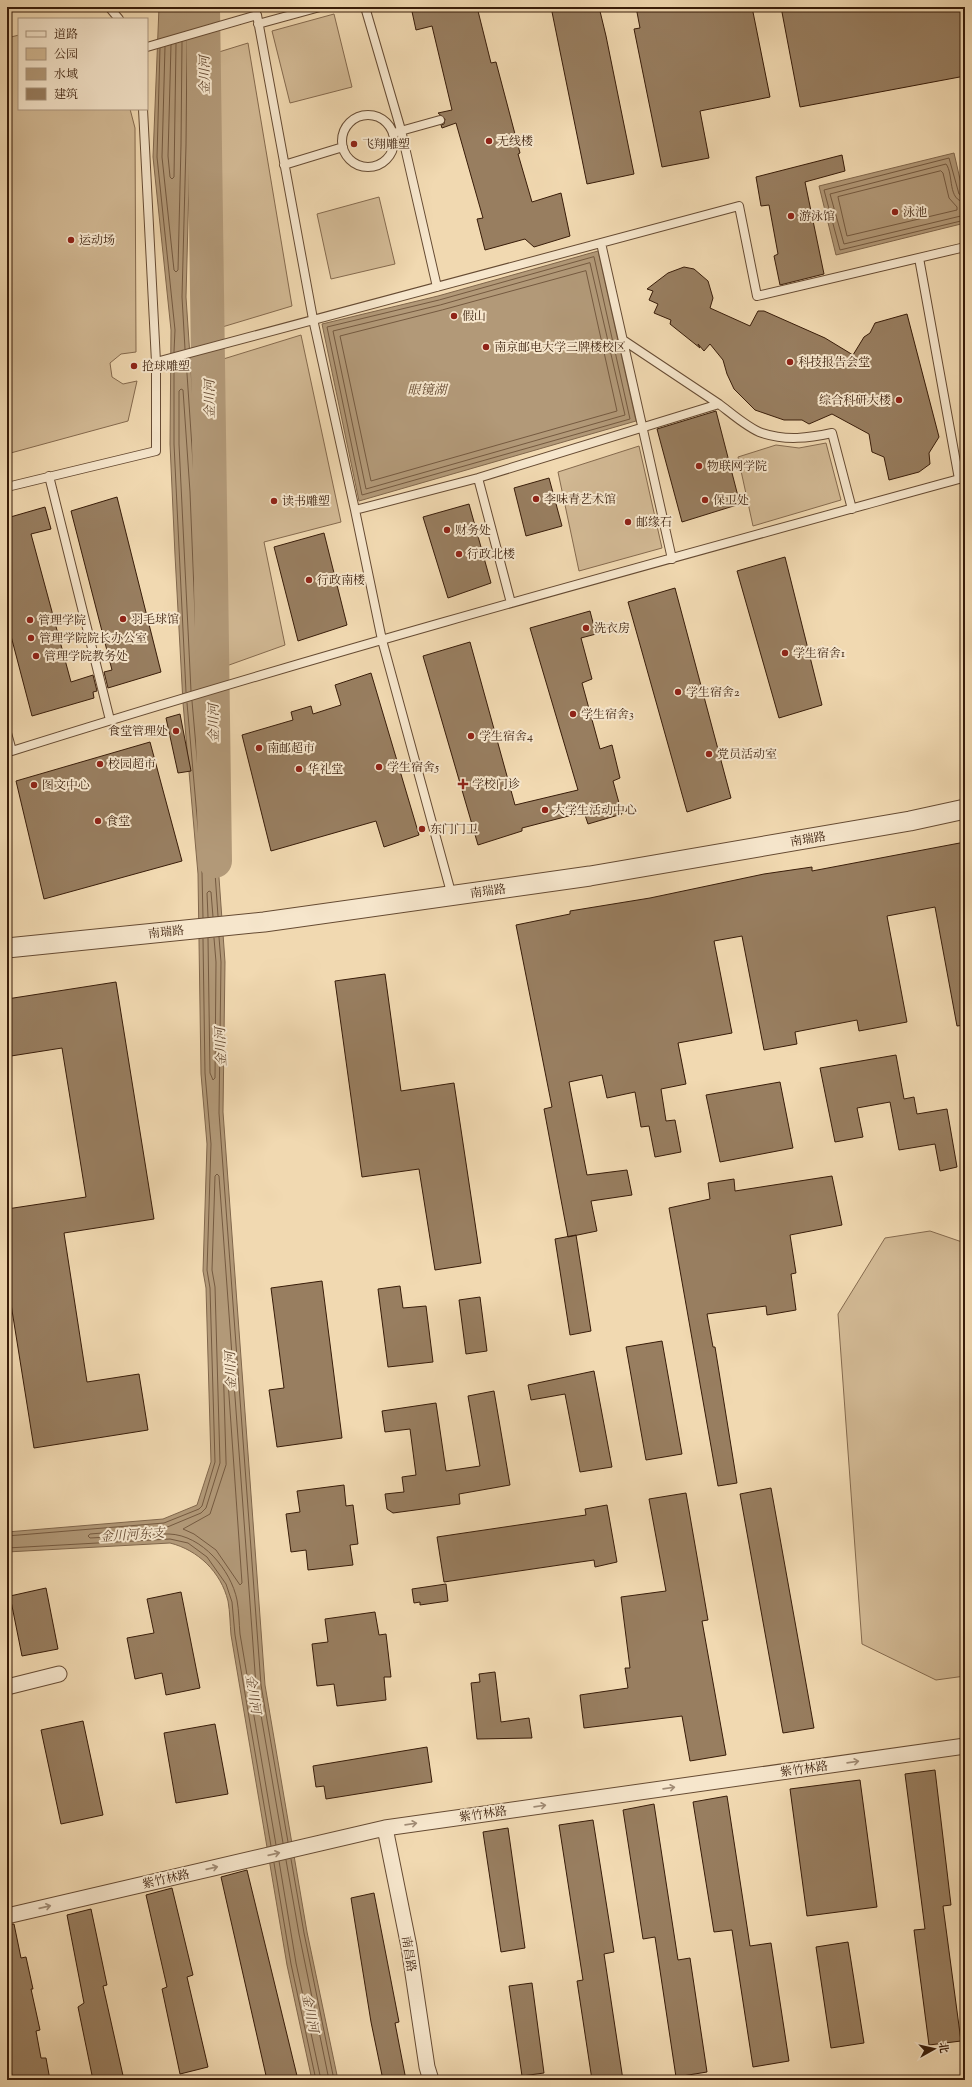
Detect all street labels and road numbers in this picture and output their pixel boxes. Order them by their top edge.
street label: 南瑞路 [789,828,827,852]
street label: 南瑞路 [469,881,507,903]
street label: 南瑞路 [147,922,185,944]
street label: 紫竹林路 [779,1758,829,1782]
street label: 紫竹林路 [458,1803,508,1827]
street label: 紫竹林路 [141,1866,192,1894]
street label: 南昌路 [396,1935,420,1973]

